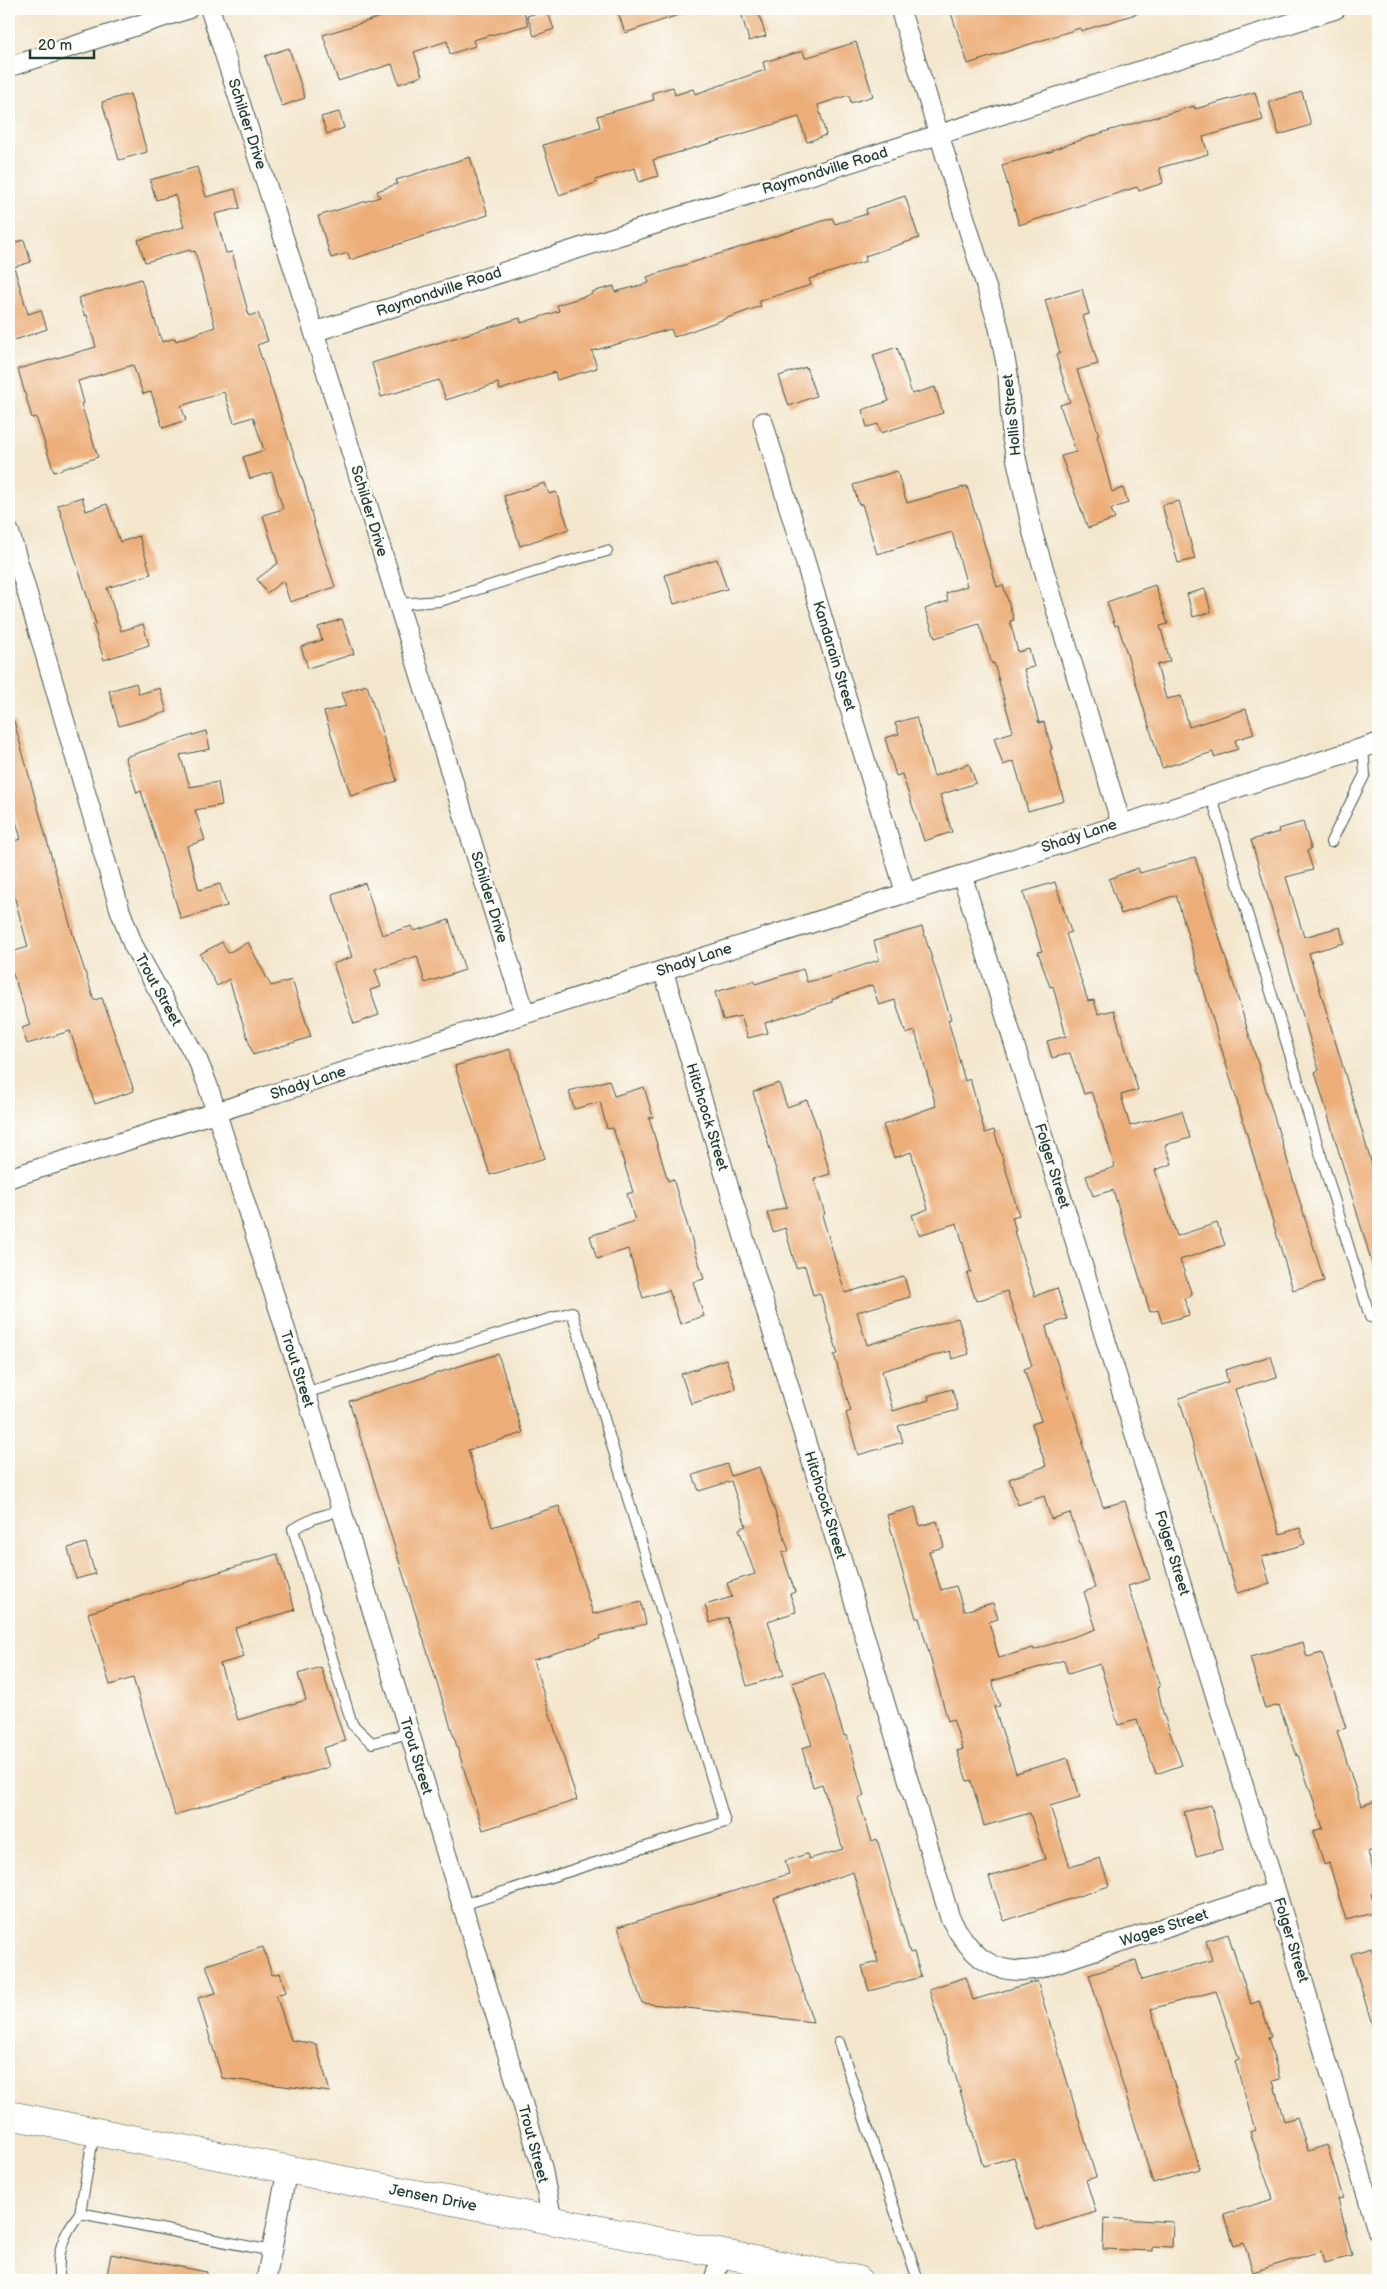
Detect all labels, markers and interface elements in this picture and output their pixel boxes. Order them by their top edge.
scale bar [30,28,94,60]
text: 20 m [38,36,72,55]
street label: Schilder Drive [223,76,271,172]
street label: Raymondville Road [760,143,890,199]
street label: Raymondville Road [374,263,504,321]
street label: Hollis Street [998,373,1026,457]
street label: Schilder Drive [346,463,392,559]
street label: Kandarain Street [808,599,860,714]
street label: Shady Lane [1039,815,1119,857]
street label: Schilder Drive [466,849,512,945]
street label: Shady Lane [654,939,734,981]
street label: Trout Street [130,951,186,1030]
street label: Hitchcock Street [682,1061,733,1174]
street label: Shady Lane [268,1062,348,1104]
street label: Folger Street [1030,1121,1074,1211]
street label: Trout Street [276,1328,318,1410]
street label: Hitchcock Street [800,1449,851,1562]
street label: Folger Street [1150,1508,1194,1598]
street label: Trout Street [395,1715,437,1797]
street label: Folger Street [1269,1895,1313,1985]
street label: Wages Street [1118,1905,1211,1951]
street label: Trout Street [514,2103,553,2185]
street label: Jensen Drive [388,2180,479,2216]

